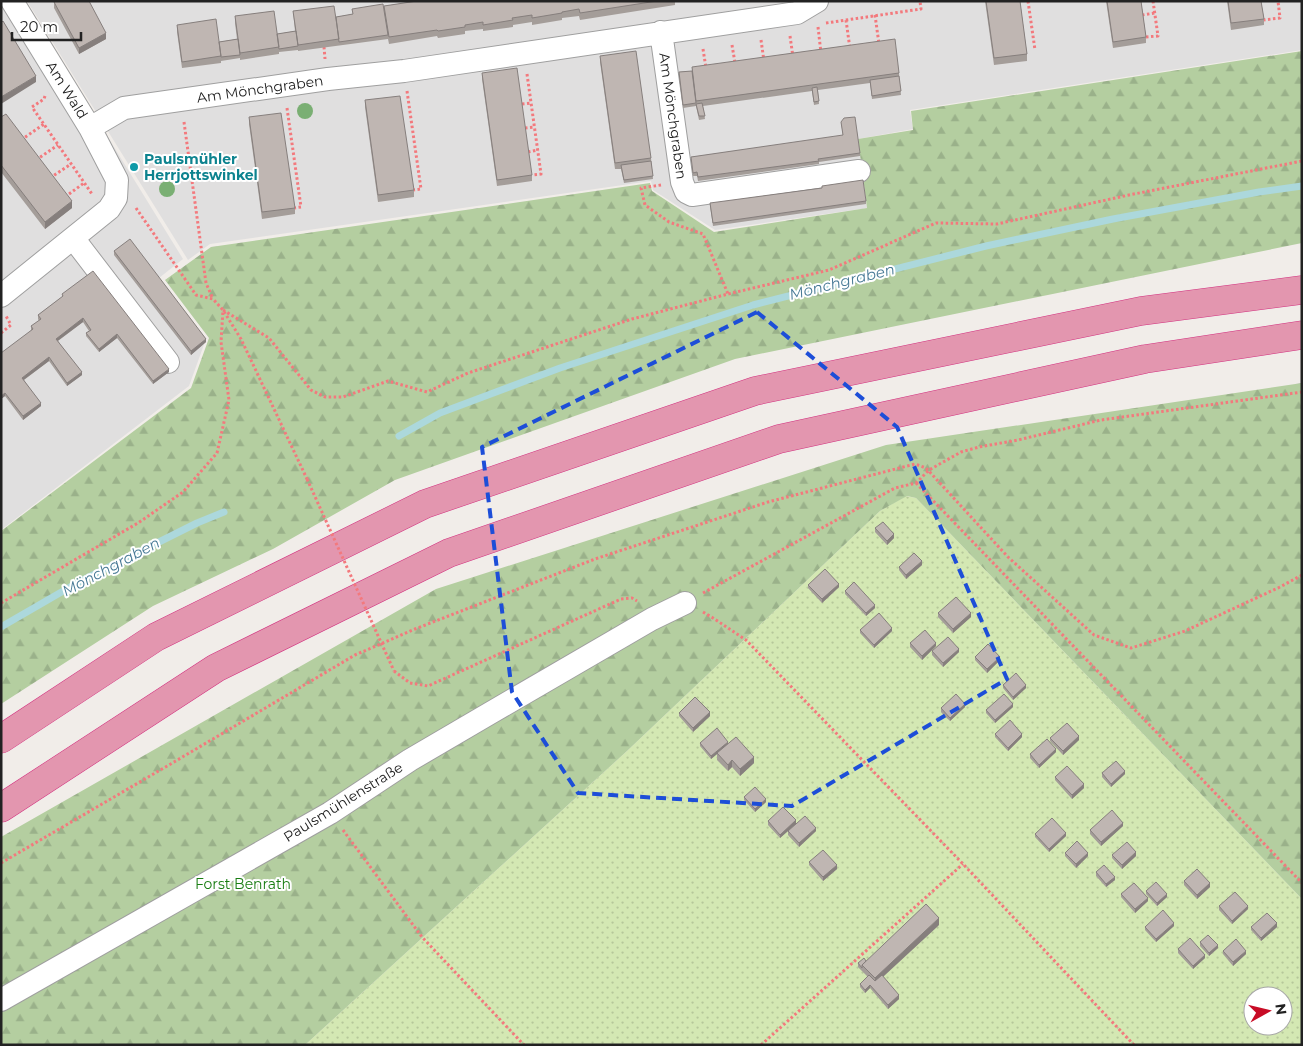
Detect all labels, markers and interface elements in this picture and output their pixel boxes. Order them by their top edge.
scale bar [12,10,81,42]
text: 20 m [20,17,58,36]
street label: Am Mönchgraben [655,52,691,180]
street label: Am Wald [42,58,92,122]
street label: Am Mönchgraben [196,71,324,107]
place label: Paulsmühler Herrjottswinkel [144,150,258,184]
marker: Paulsmühler Herrjottswinkel [128,161,140,173]
water label: Mönchgraben [787,259,897,304]
water label: Mönchgraben [59,533,163,600]
street label: Paulsmühlenstraße [280,758,406,846]
park label: Forst Benrath [195,875,291,893]
north arrow [1243,986,1293,1036]
text: N [1271,1002,1291,1016]

